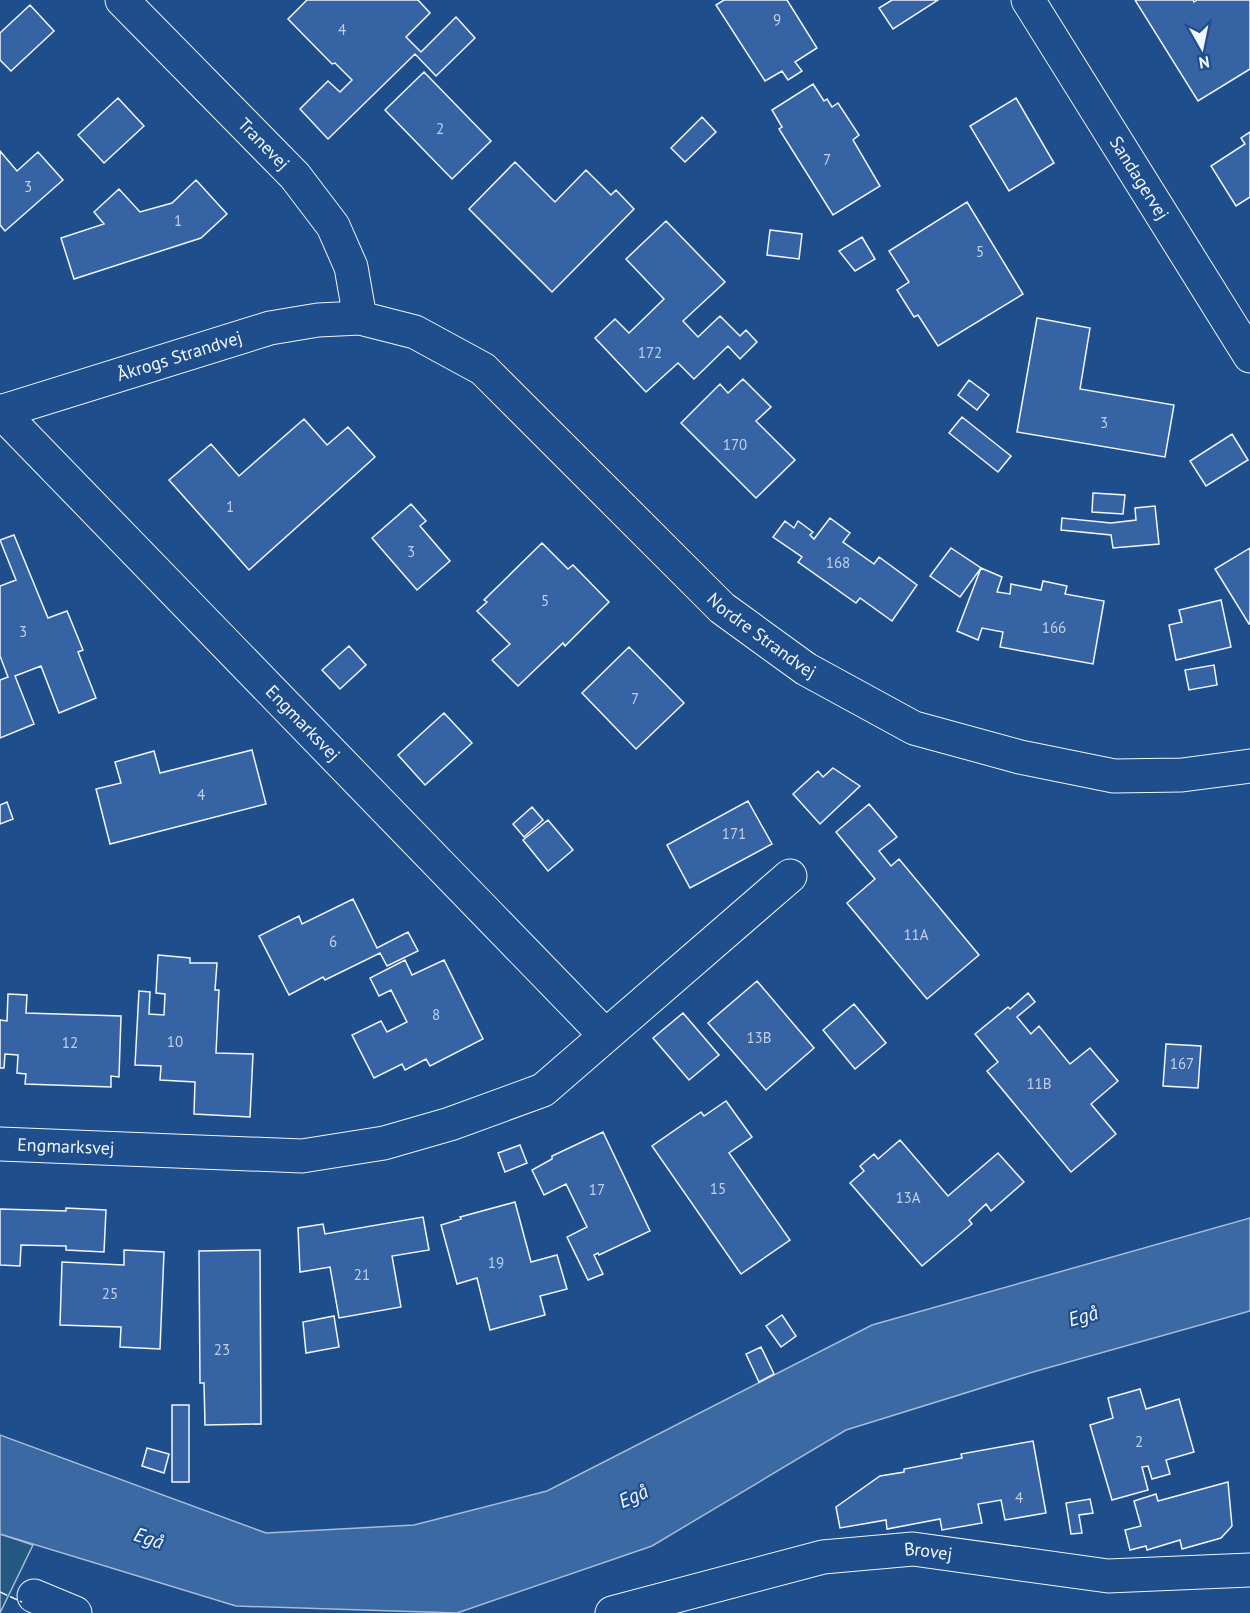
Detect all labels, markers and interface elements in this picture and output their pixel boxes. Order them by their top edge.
house number: 9 [773,10,781,29]
north arrow [1172,18,1232,78]
house number: 4 [338,20,346,39]
text: N [1198,52,1211,74]
street label: Tranevej [233,113,295,175]
house number: 2 [436,119,444,138]
street label: Sandagervej [1105,132,1174,224]
house number: 7 [823,150,831,169]
house number: 3 [24,177,32,196]
house number: 1 [174,211,182,230]
house number: 5 [976,242,984,261]
street label: Åkrogs Strandvej [114,325,245,386]
house number: 172 [638,343,662,362]
house number: 3 [1100,413,1108,432]
house number: 170 [723,435,747,454]
house number: 1 [226,497,234,516]
house number: 3 [407,542,415,561]
house number: 168 [826,553,850,572]
street label: Nordre Strandvej [702,588,820,683]
house number: 5 [541,591,549,610]
house number: 166 [1042,618,1066,637]
house number: 3 [19,622,27,641]
street label: Engmarksvej [261,680,345,766]
house number: 7 [631,689,639,708]
house number: 4 [197,785,205,804]
house number: 171 [722,824,746,843]
house number: 11A [903,925,929,944]
house number: 6 [329,932,337,951]
house number: 8 [432,1005,440,1024]
house number: 13B [746,1028,772,1047]
house number: 10 [167,1032,183,1051]
house number: 12 [62,1033,78,1052]
house number: 167 [1170,1054,1194,1073]
house number: 11B [1026,1074,1052,1093]
street label: Engmarksvej [17,1133,115,1160]
house number: 15 [710,1179,726,1198]
house number: 17 [589,1180,605,1199]
house number: 13A [895,1188,921,1207]
house number: 19 [488,1253,504,1272]
house number: 21 [354,1265,370,1284]
house number: 25 [102,1284,118,1303]
water label: Egå [1065,1299,1101,1333]
house number: 23 [214,1340,230,1359]
house number: 2 [1135,1432,1143,1451]
water label: Egå [614,1478,652,1514]
house number: 4 [1015,1488,1023,1507]
water label: Egå [131,1521,168,1555]
street label: Brovej [903,1537,954,1565]

